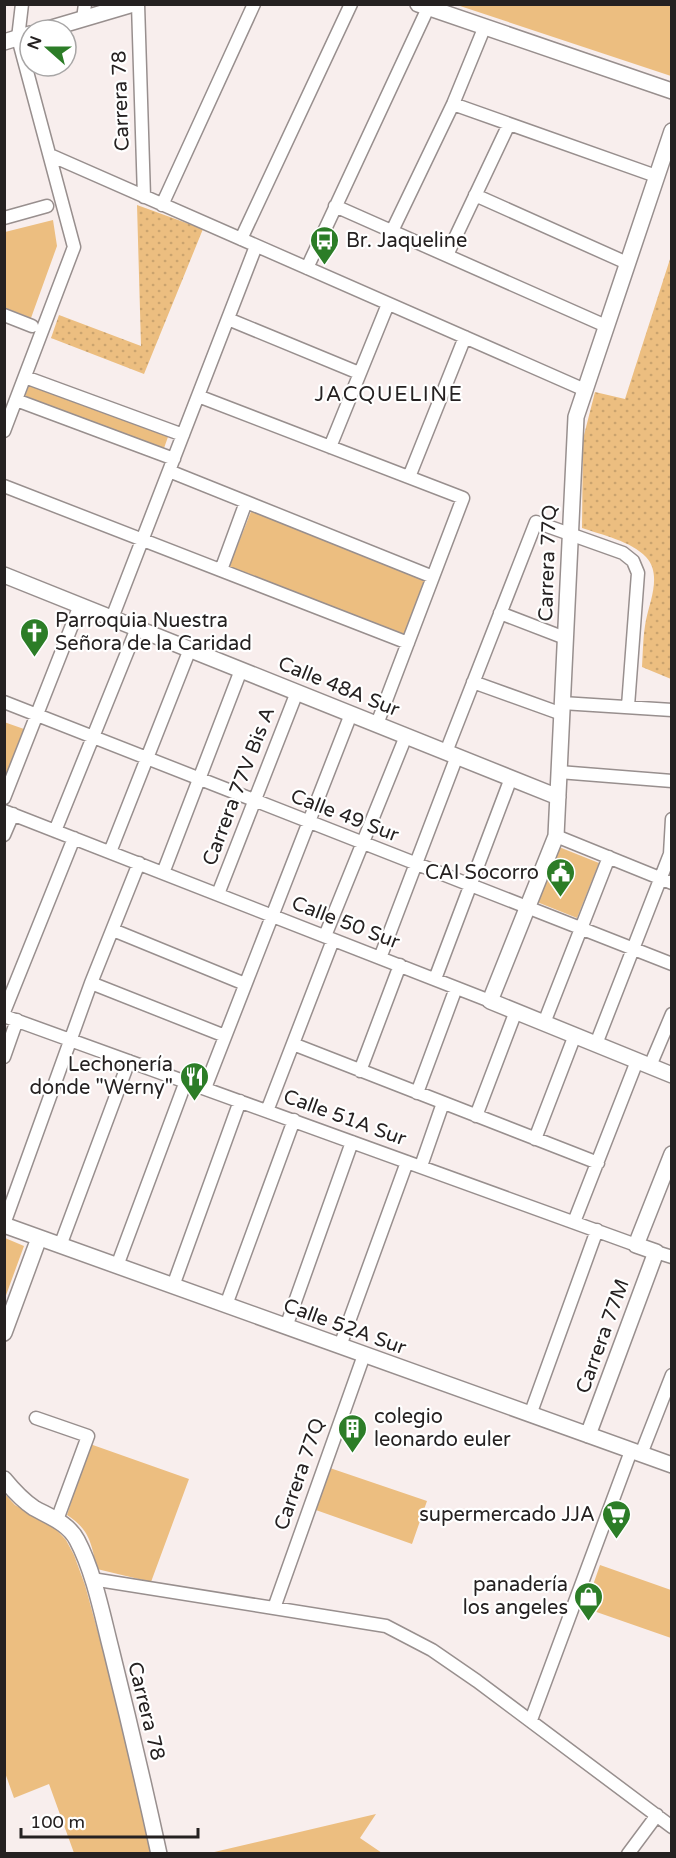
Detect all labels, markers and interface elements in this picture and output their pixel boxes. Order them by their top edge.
north arrow [18,18,78,78]
text: N [23,33,47,53]
street label: Carrera 78 [107,50,135,152]
bus stop icon: Br. Jaqueline [309,224,341,266]
place label: Br. Jaqueline [346,229,467,253]
district label: JACQUELINE [314,382,464,407]
street label: Carrera 77Q [534,504,562,622]
place label: Parroquia Nuestra Señora de la Caridad [55,609,252,656]
church icon: Parroquia Nuestra Señora de la Caridad [18,616,50,658]
street label: Calle 48A Sur [274,652,403,722]
street label: Carrera 77V Bis A [198,704,280,869]
street label: Calle 49 Sur [287,784,402,848]
public building icon: CAI Socorro [544,856,576,898]
place label: CAI Socorro [425,861,539,885]
street label: Calle 50 Sur [288,891,403,955]
place label: Lechonería donde "Werny" [29,1053,173,1100]
restaurant icon: Lechonería donde "Werny" [178,1060,210,1102]
street label: Calle 51A Sur [280,1085,410,1151]
street label: Carrera 77M [571,1276,635,1397]
street label: Calle 52A Sur [280,1294,410,1360]
place label: colegio leonardo euler [374,1405,511,1452]
building icon: colegio leonardo euler [337,1412,369,1454]
street label: Carrera 77Q [270,1415,330,1534]
supermarket icon: supermercado JJA [600,1498,632,1540]
place label: supermercado JJA [419,1503,595,1527]
place label: panadería los angeles [463,1573,568,1620]
shop icon: panadería los angeles [573,1580,605,1622]
street label: Carrera 78 [122,1659,170,1763]
scale bar [21,1801,198,1839]
text: 100 m [30,1811,85,1833]

